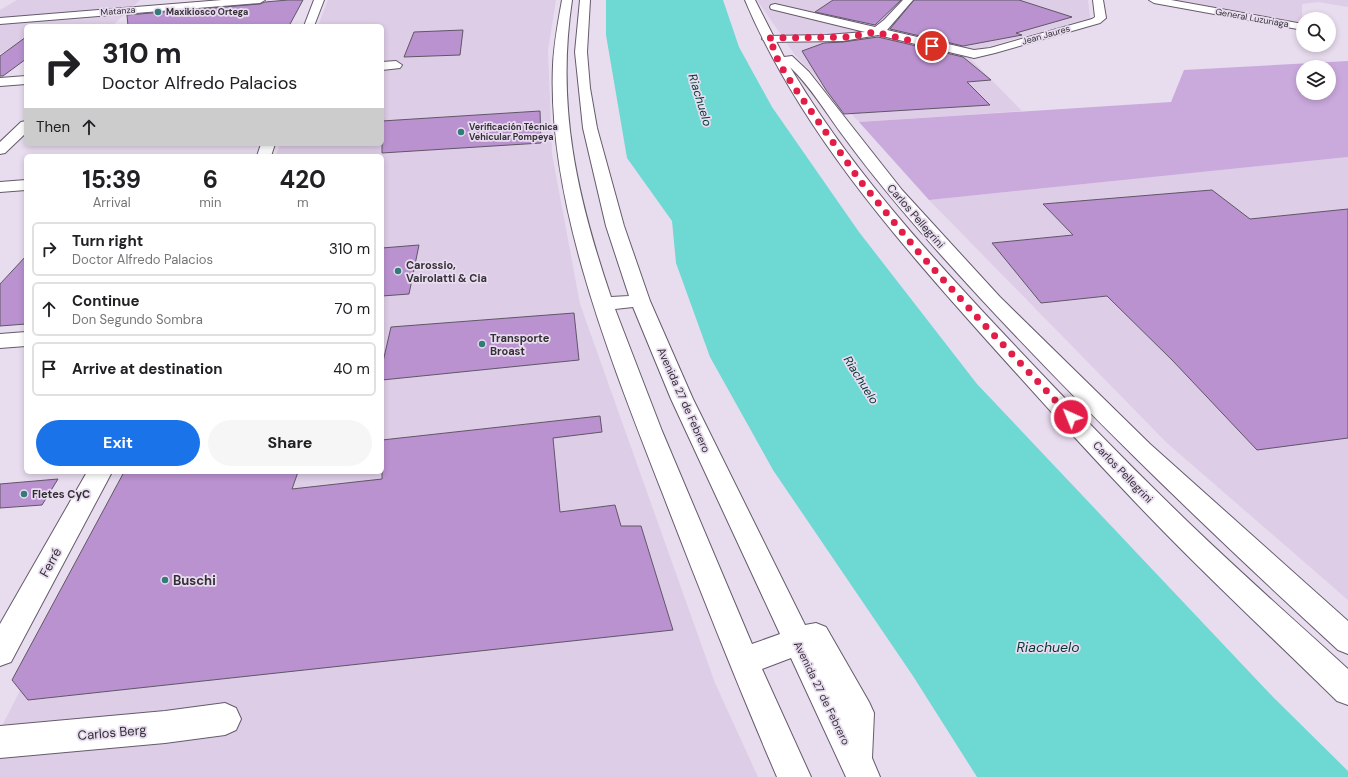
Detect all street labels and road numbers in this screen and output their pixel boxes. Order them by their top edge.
street label: Matanza [100,3,136,19]
street label: General Luzuriaga [1214,6,1290,30]
street label: Jean Jaures [1021,22,1072,48]
street label: Carlos Pellegrini [884,181,948,251]
street label: Avenida 27 de Febrero [655,345,713,455]
street label: Carlos Pellegrini [1090,438,1156,506]
street label: Ferré [36,545,65,580]
street label: Avenida 27 de Febrero [791,639,853,747]
street label: Carlos Berg [77,721,147,744]

